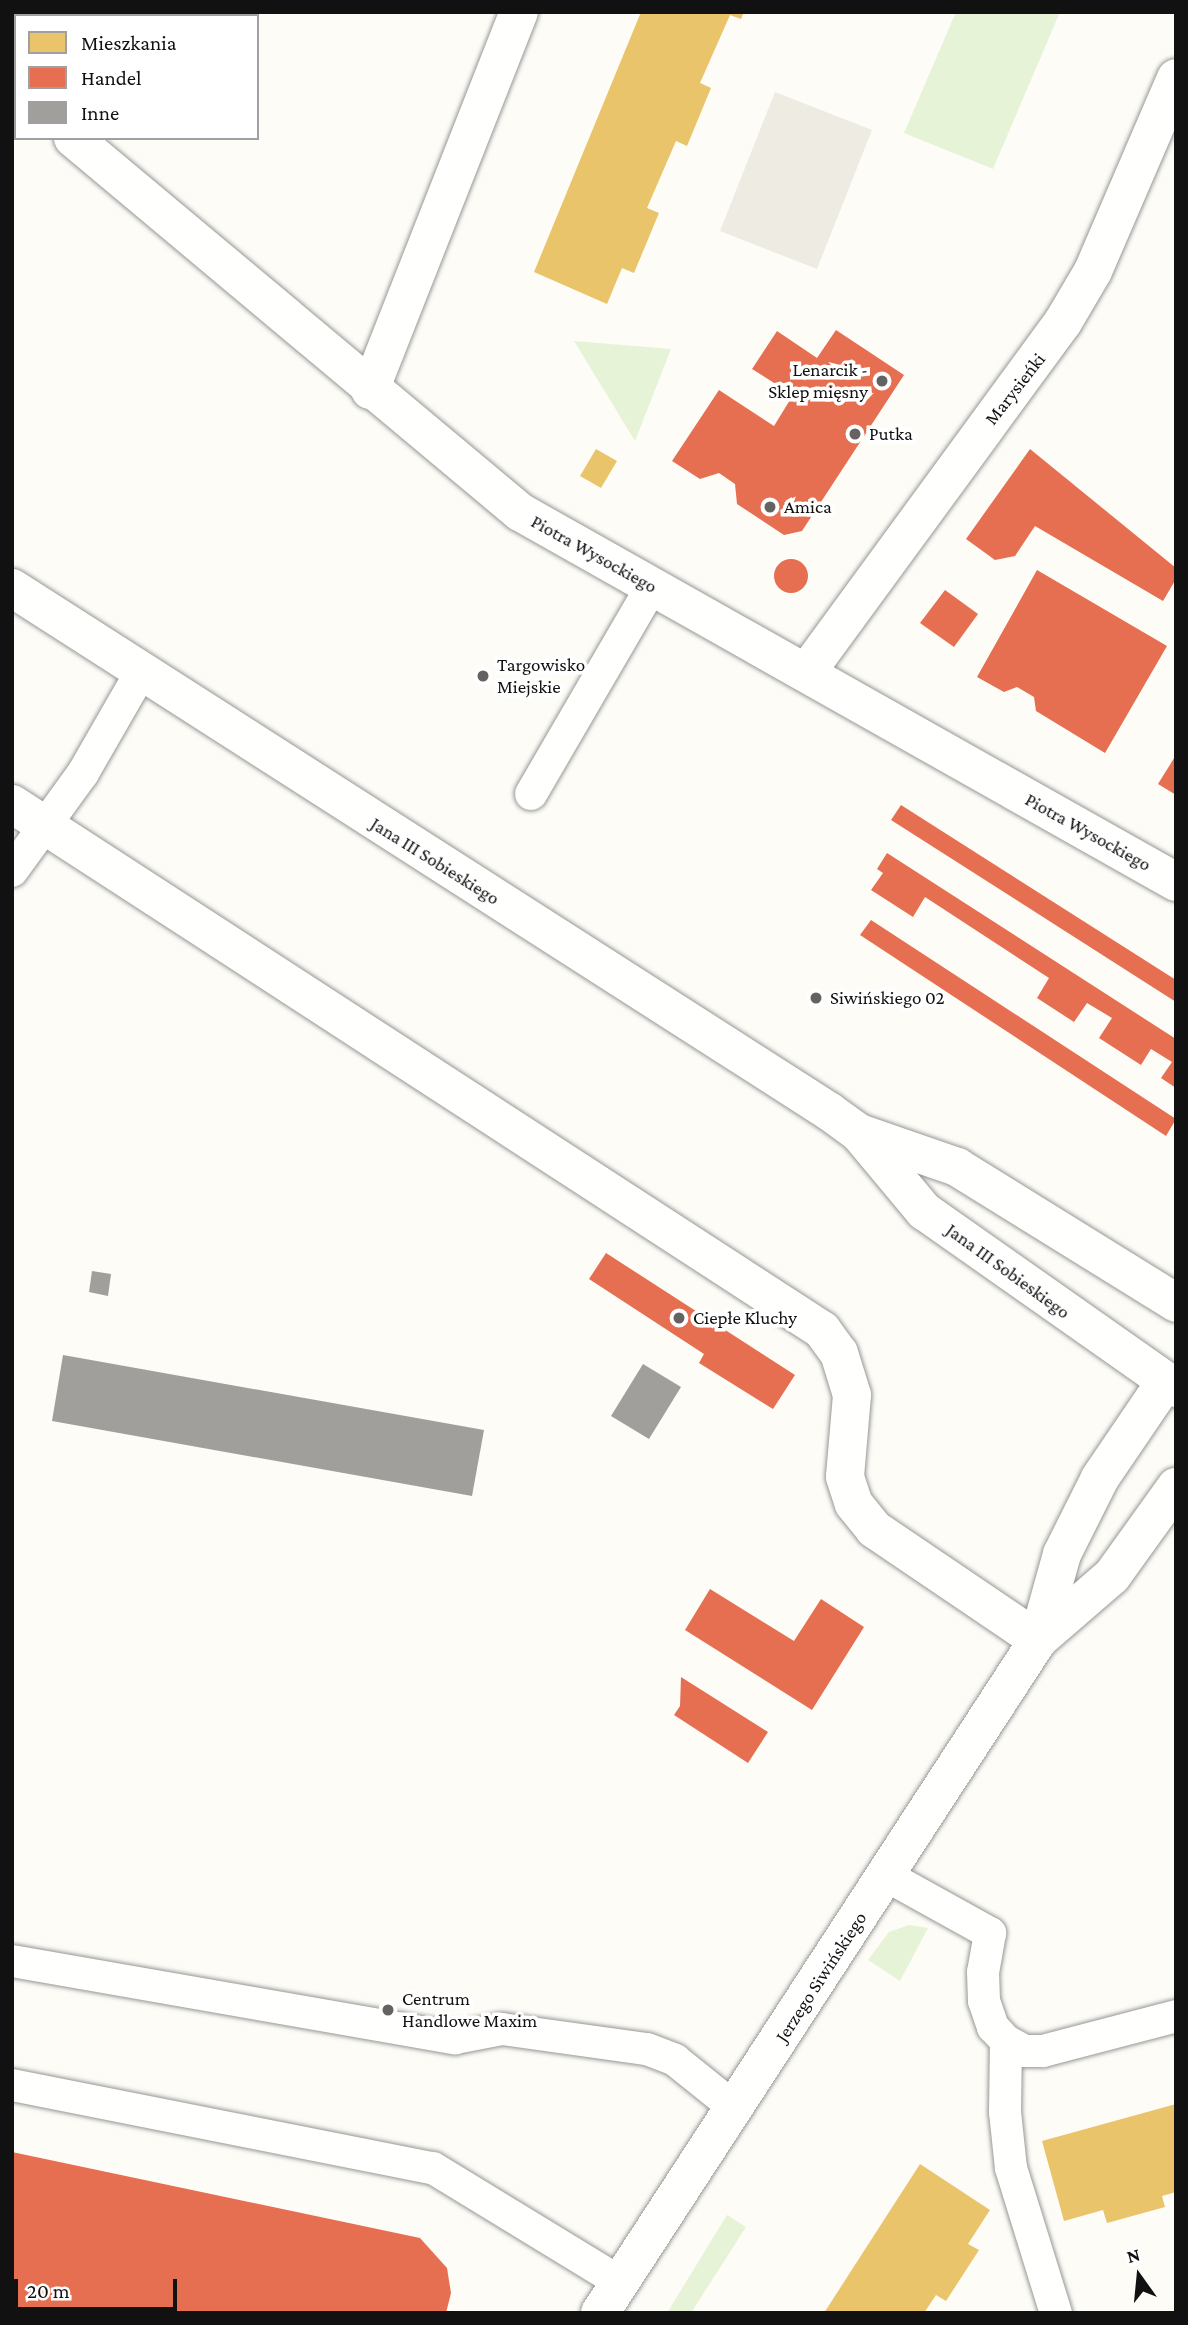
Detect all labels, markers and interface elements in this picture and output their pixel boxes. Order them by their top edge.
legend [14,14,259,140]
text: Mieszkania [81,31,176,55]
text: Handel [81,66,142,90]
text: Inne [81,101,119,125]
street label: Marysieńki [980,348,1050,430]
place label: Lenarcik - Sklep mięsny [768,359,868,403]
marker: Lenarcik - Sklep mięsny [874,373,890,389]
place label: Putka [869,423,913,445]
marker: Putka [847,426,863,442]
place label: Amica [784,496,832,518]
marker: Amica [762,499,778,515]
street label: Piotra Wysockiego [527,510,661,598]
place label: Targowisko Miejskie [497,654,585,698]
marker: Targowisko Miejskie [475,668,491,684]
street label: Piotra Wysockiego [1021,788,1155,876]
street label: Jana III Sobieskiego [366,812,504,910]
place label: Siwińskiego 02 [830,987,945,1009]
marker: Siwińskiego 02 [808,990,824,1006]
street label: Jana III Sobieskiego [942,1218,1074,1324]
place label: Ciepłe Kluchy [693,1307,797,1329]
marker: Ciepłe Kluchy [671,1310,687,1326]
street label: Jerzego Siwińskiego [770,1908,872,2046]
place label: Centrum Handlowe Maxim [402,1988,537,2032]
marker: Centrum Handlowe Maxim [380,2002,396,2018]
north arrow [1104,2241,1174,2311]
text: N [1124,2243,1142,2267]
scale bar [18,2266,180,2310]
text: 20 m [27,2279,70,2303]

